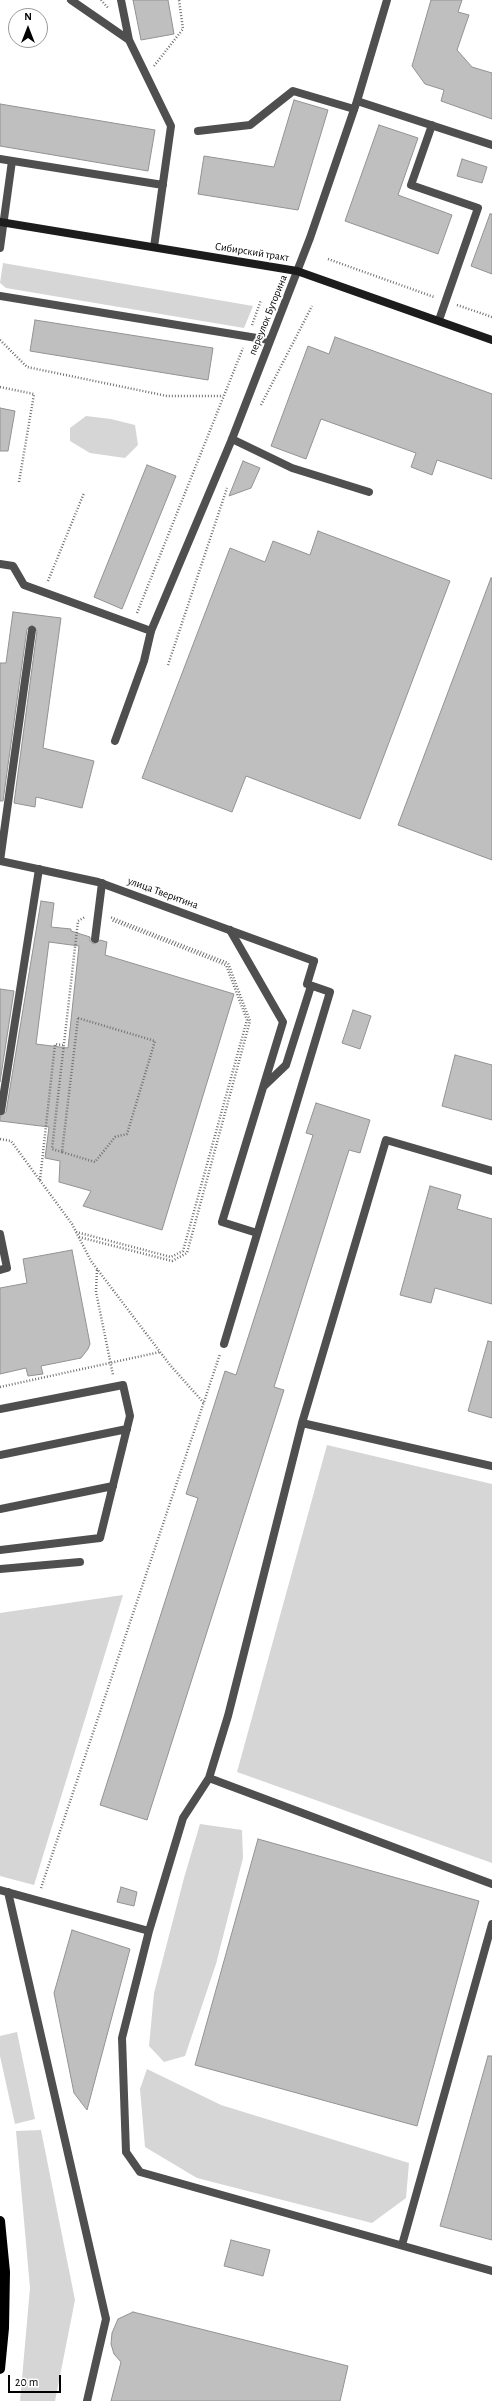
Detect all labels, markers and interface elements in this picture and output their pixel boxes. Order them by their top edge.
north arrow [8,8,48,48]
text: N [24,11,32,22]
street label: Сибирский тракт [214,240,290,264]
street label: переулок Буторина [246,273,290,357]
street label: улица Тверитина [126,874,200,912]
scale bar [10,2367,63,2393]
text: 20 m [15,2376,38,2388]

